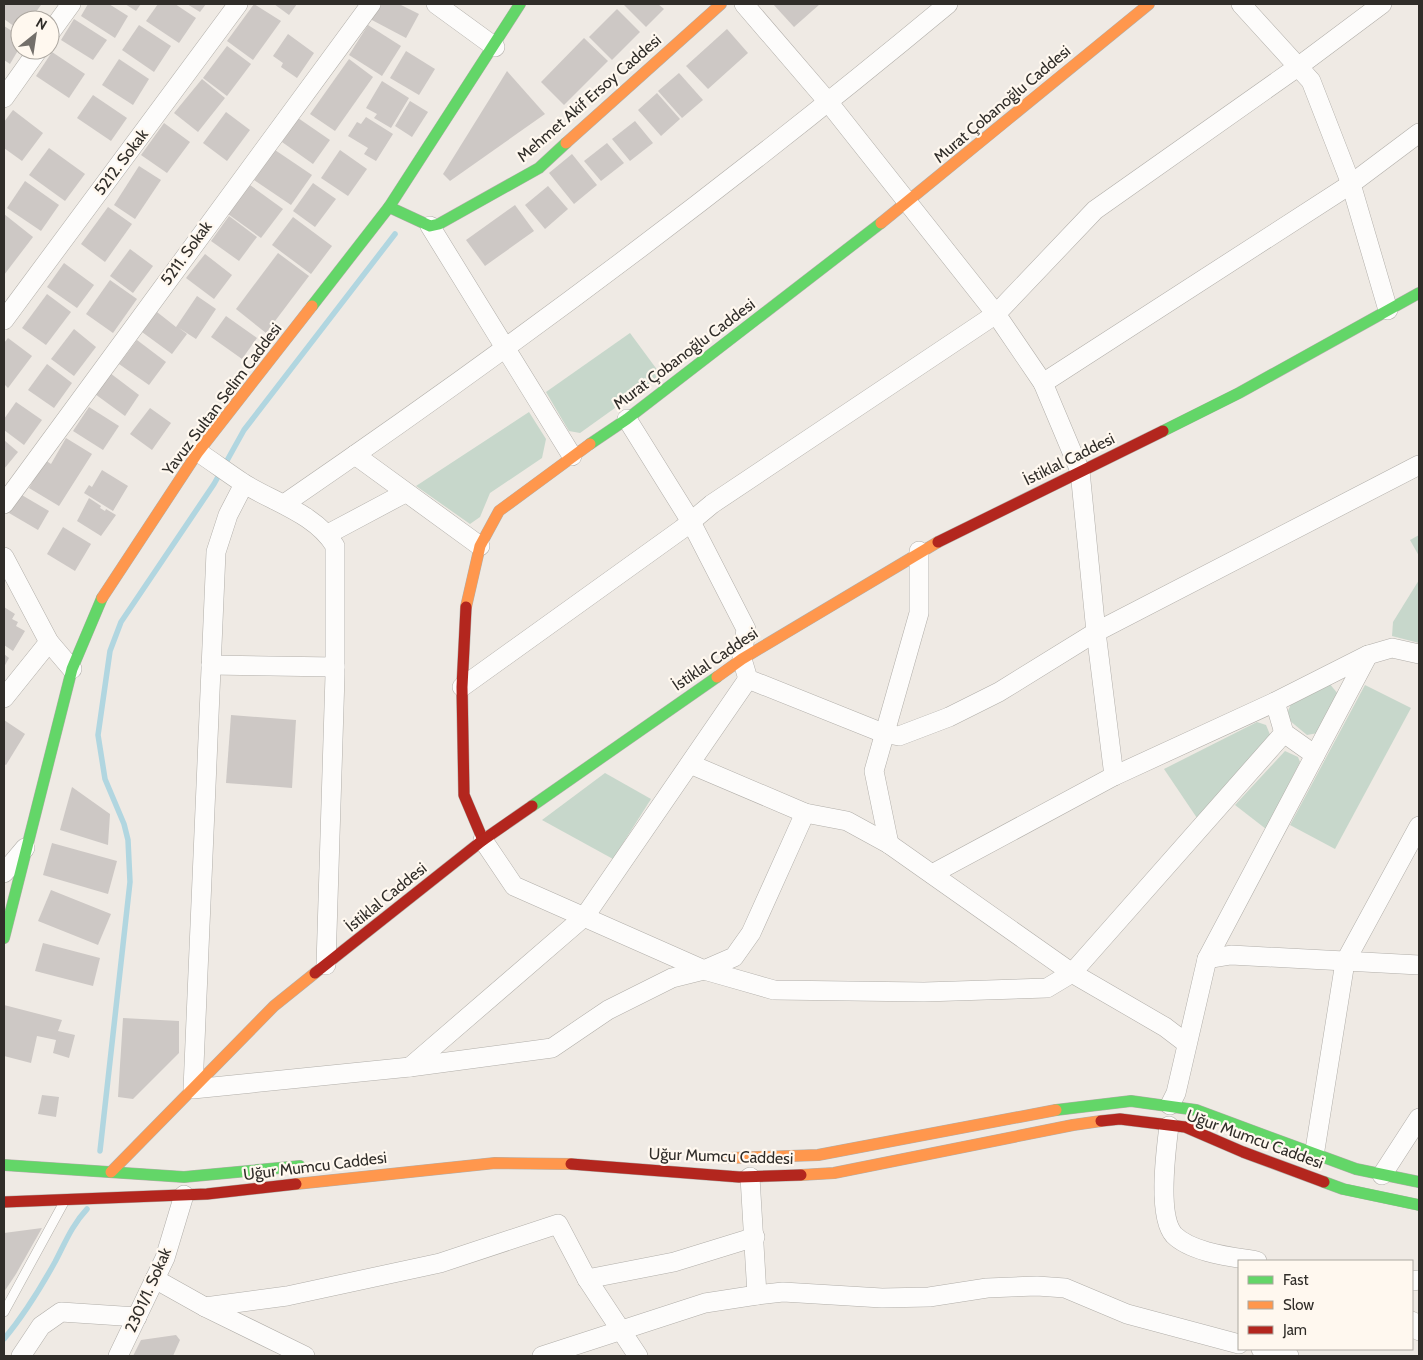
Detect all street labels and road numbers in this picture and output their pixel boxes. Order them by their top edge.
street label: Mehmet Akif Ersoy Caddesi [513,30,665,166]
street label: Murat Çobanoğlu Caddesi [930,41,1074,167]
street label: 5212. Sokak [90,125,152,199]
street label: 5211. Sokak [156,217,216,289]
street label: Murat Çobanoğlu Caddesi [609,294,759,414]
street label: Yavuz Sultan Selim Caddesi [158,319,285,480]
street label: İstiklal Caddesi [1020,429,1118,489]
street label: İstiklal Caddesi [669,623,761,695]
street label: İstiklal Caddesi [342,858,430,936]
street label: Uğur Mumcu Caddesi [1184,1105,1326,1173]
street label: Uğur Mumcu Caddesi [648,1144,794,1168]
street label: Uğur Mumcu Caddesi [242,1148,388,1184]
street label: 2301/1. Sokak [121,1244,175,1335]

